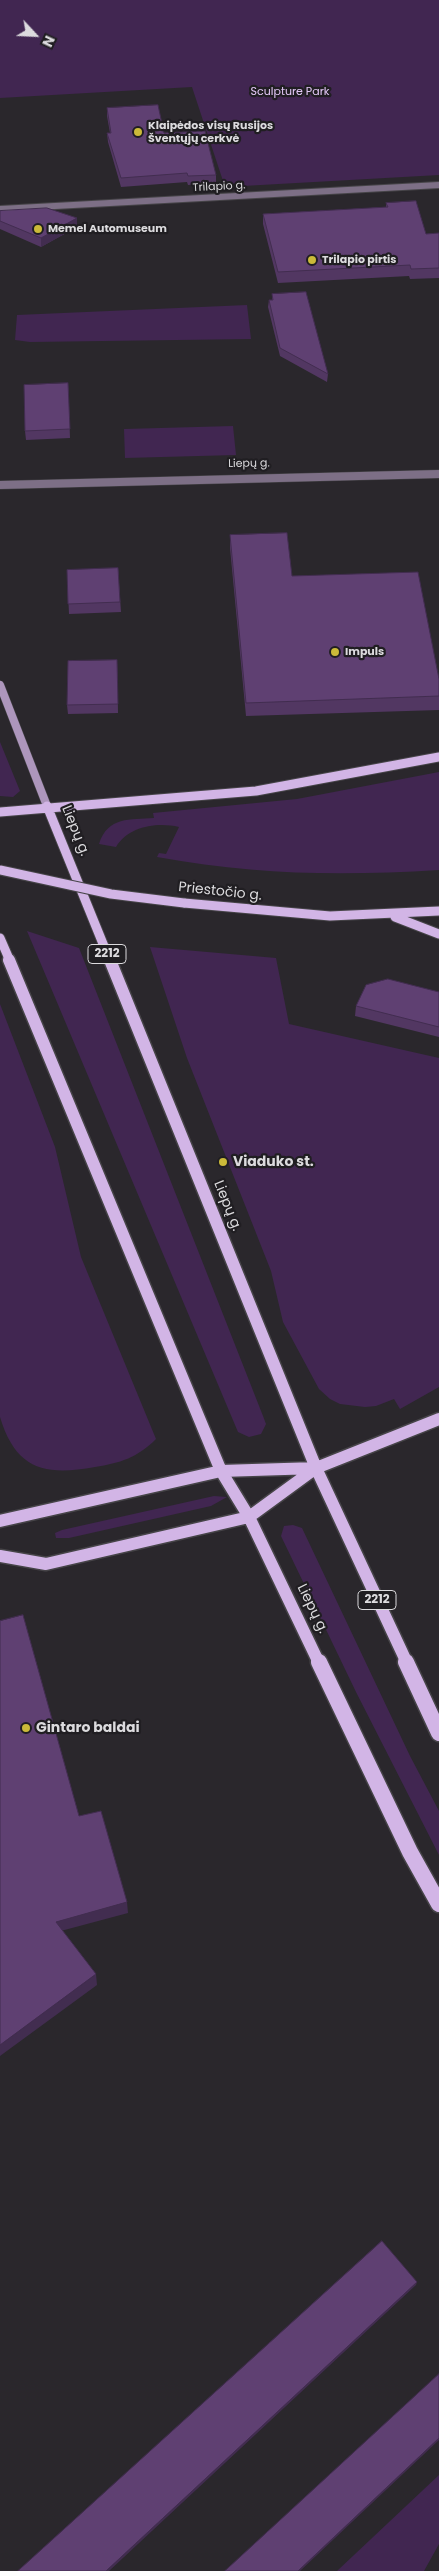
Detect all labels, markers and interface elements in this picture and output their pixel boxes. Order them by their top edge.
north arrow [10,10,60,60]
text: N [37,32,60,50]
park label: Sculpture Park [251,85,329,99]
place label: Klaipėdos visų Rusijos Šventųjų cerkvė [148,119,273,145]
marker: Klaipėdos visų Rusijos Šventųjų cerkvė [132,126,144,138]
street label: Trilapio g. [192,179,246,195]
place label: Memel Automuseum [48,222,167,236]
marker: Memel Automuseum [32,223,44,235]
place label: Trilapio pirtis [322,253,396,267]
marker: Trilapio pirtis [306,254,318,266]
street label: Liepų g. [228,457,270,471]
place label: Impuls [345,645,384,659]
marker: Impuls [329,646,341,658]
street label: Liepų g. [57,803,93,859]
street label: Priestočio g. [177,879,263,905]
road number: 2212 [88,944,126,964]
place label: Viaduko st. [233,1154,314,1170]
marker: Viaduko st. [217,1156,229,1168]
street label: Liepų g. [209,1178,245,1234]
street label: Liepų g. [293,1582,331,1636]
road number: 2212 [358,1590,396,1610]
place label: Gintaro baldai [36,1720,140,1736]
marker: Gintaro baldai [20,1722,32,1734]

